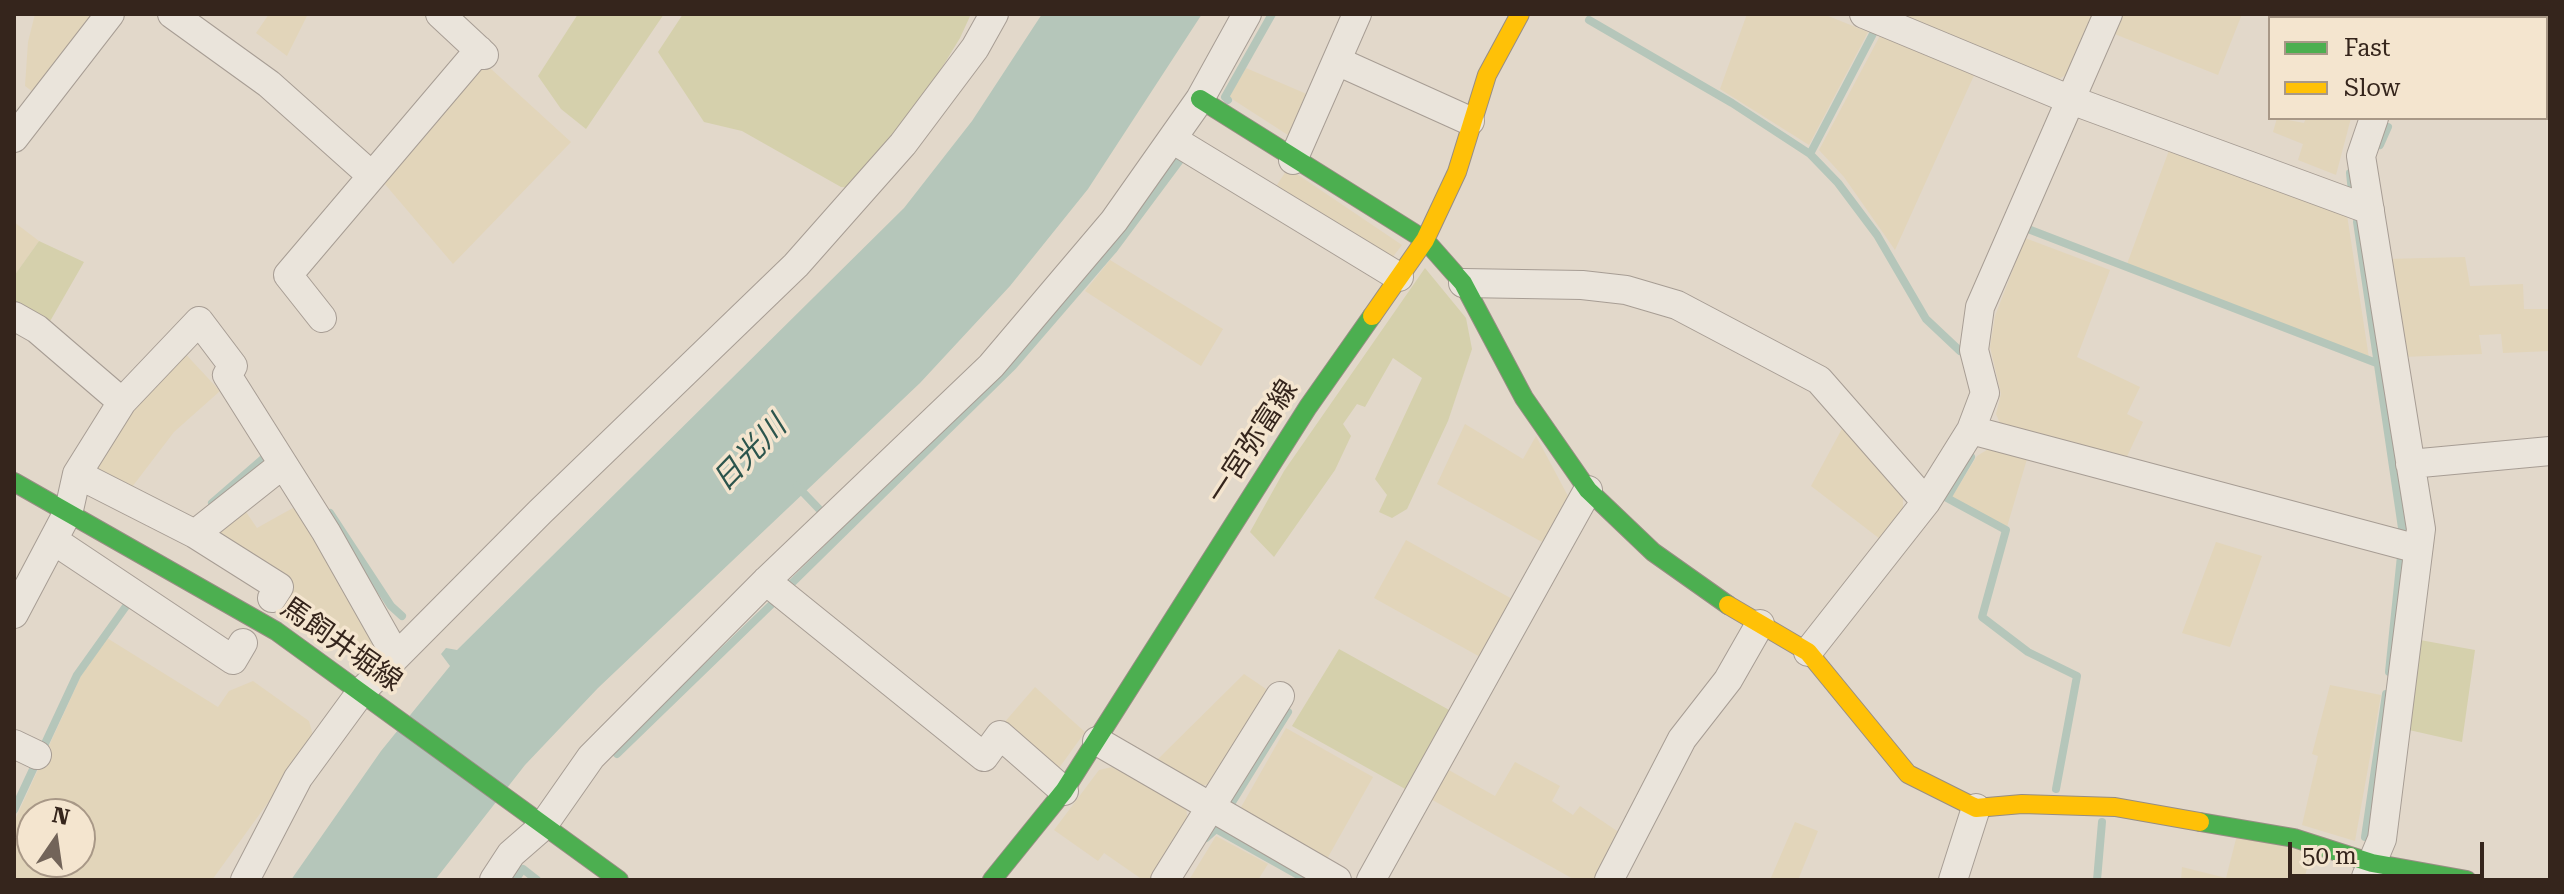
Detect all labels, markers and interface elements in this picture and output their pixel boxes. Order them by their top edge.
legend [2268,16,2548,120]
text: Fast [2344,34,2391,62]
text: Slow [2344,74,2400,102]
street label: 一宮弥富線 [1201,374,1305,510]
water label: 日光川 [706,409,794,499]
street label: 馬飼井堀線 [274,591,408,699]
north arrow [16,798,96,878]
text: N [50,802,72,830]
scale bar [2292,826,2488,876]
text: 50 m [2302,842,2357,870]

